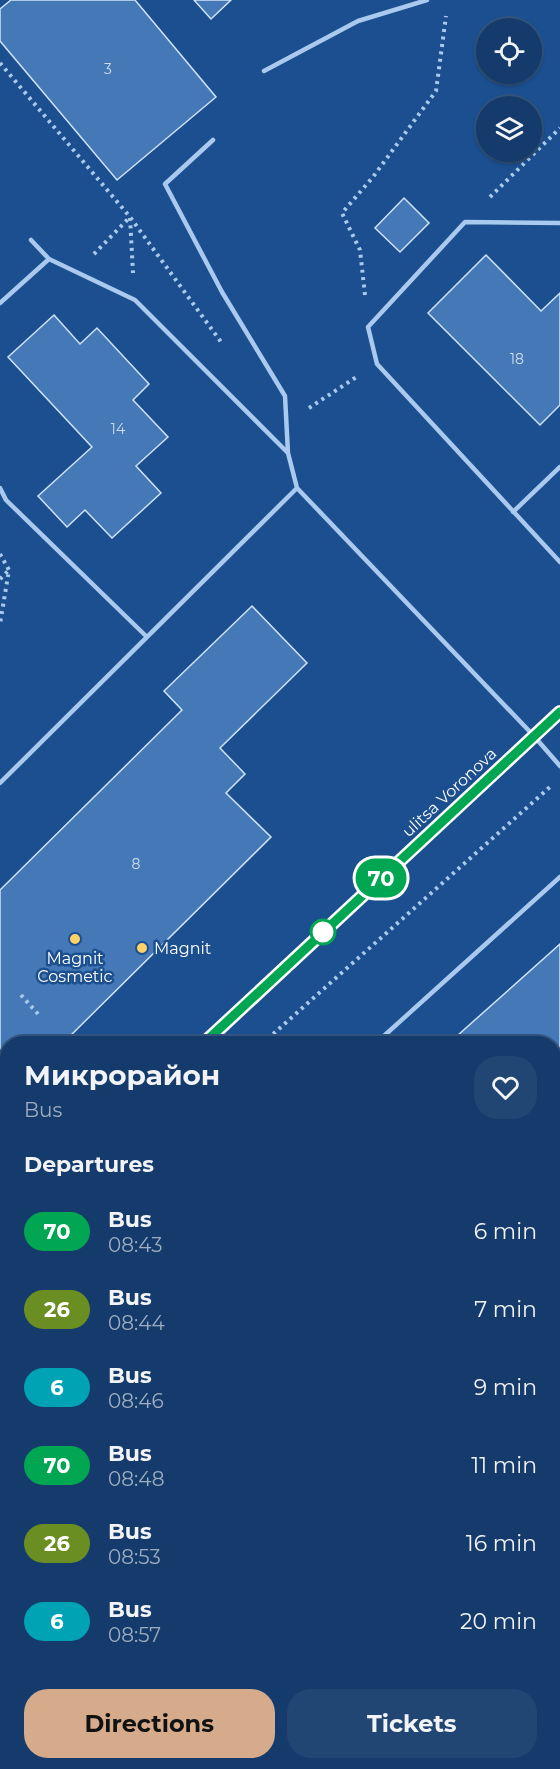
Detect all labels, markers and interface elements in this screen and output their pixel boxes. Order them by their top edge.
map controls [476,18,542,162]
button: locate [476,18,542,84]
house number: 3 [104,60,112,78]
button: layers [476,96,542,162]
house number: 18 [510,350,524,368]
house number: 14 [111,420,126,438]
street label: ulitsa Voronova [398,744,500,841]
house number: 8 [132,855,141,873]
line badge: 70 [354,858,408,898]
text: 70 [368,866,394,891]
unlabelled marker [310,919,336,945]
marker: Magnit Cosmetic [68,932,82,946]
place label: Magnit [154,939,212,958]
marker: Magnit [135,941,149,955]
place label: Magnit Cosmetic [37,949,113,986]
button: heart [474,1056,537,1119]
text: Микрорайон [24,1058,220,1092]
text: Bus [24,1098,62,1122]
text: Departures [24,1151,154,1178]
text: Bus [108,1206,152,1233]
text: 6 min [474,1218,537,1245]
text: 70 [44,1219,70,1244]
text: 08:43 [108,1233,162,1257]
text: Bus [108,1284,152,1311]
text: 7 min [474,1296,537,1323]
text: 26 [44,1297,70,1322]
text: 08:44 [108,1311,165,1335]
text: Bus [108,1362,152,1389]
text: 9 min [474,1374,537,1401]
text: 6 [50,1375,64,1400]
text: 08:46 [108,1389,164,1413]
text: Bus [108,1440,152,1467]
text: 11 min [471,1452,537,1479]
text: 70 [44,1453,70,1478]
text: 08:48 [108,1467,164,1491]
text: Bus [108,1518,152,1545]
text: 16 min [466,1530,537,1557]
text: 26 [44,1531,70,1556]
text: 08:53 [108,1545,161,1569]
text: Bus [108,1596,152,1623]
text: 20 min [460,1608,537,1635]
text: 6 [50,1609,64,1634]
text: 08:57 [108,1623,161,1647]
button: Directions [24,1689,275,1758]
button: Tickets [287,1689,537,1758]

